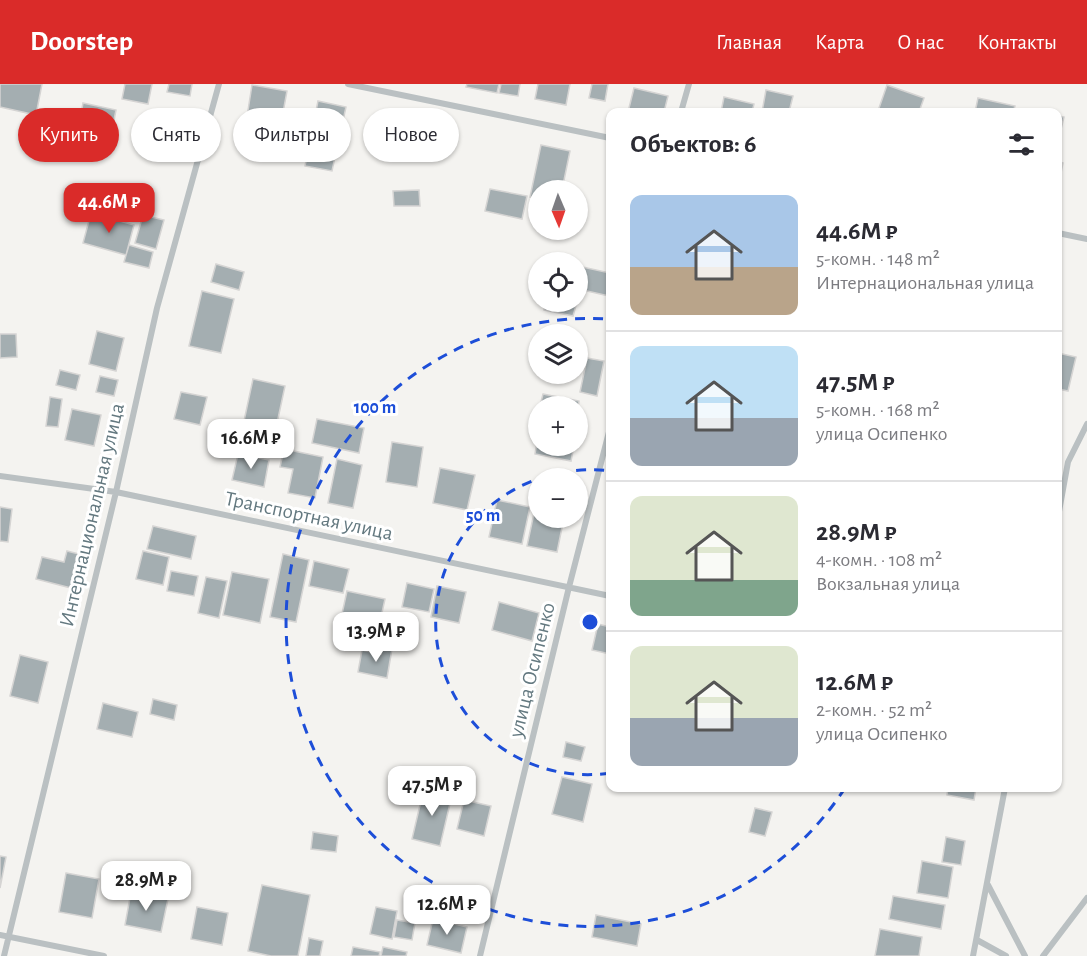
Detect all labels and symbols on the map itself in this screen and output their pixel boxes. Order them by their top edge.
north arrow [528,180,588,240]
pin: 44.6M ₽ [54,183,164,234]
text: 100 m [354,399,396,417]
street label: Интернациональная улица [56,401,128,629]
pin: 16.6M ₽ [196,419,306,470]
street label: Транспортная улица [223,488,395,544]
text: 50 m [466,507,500,525]
street label: улица Осипенко [505,601,559,740]
pin: 13.9M ₽ [321,612,431,663]
centre of rings [580,612,600,632]
pin: 47.5M ₽ [377,766,487,817]
pin: 28.9M ₽ [91,861,201,912]
pin: 12.6M ₽ [392,885,502,936]

